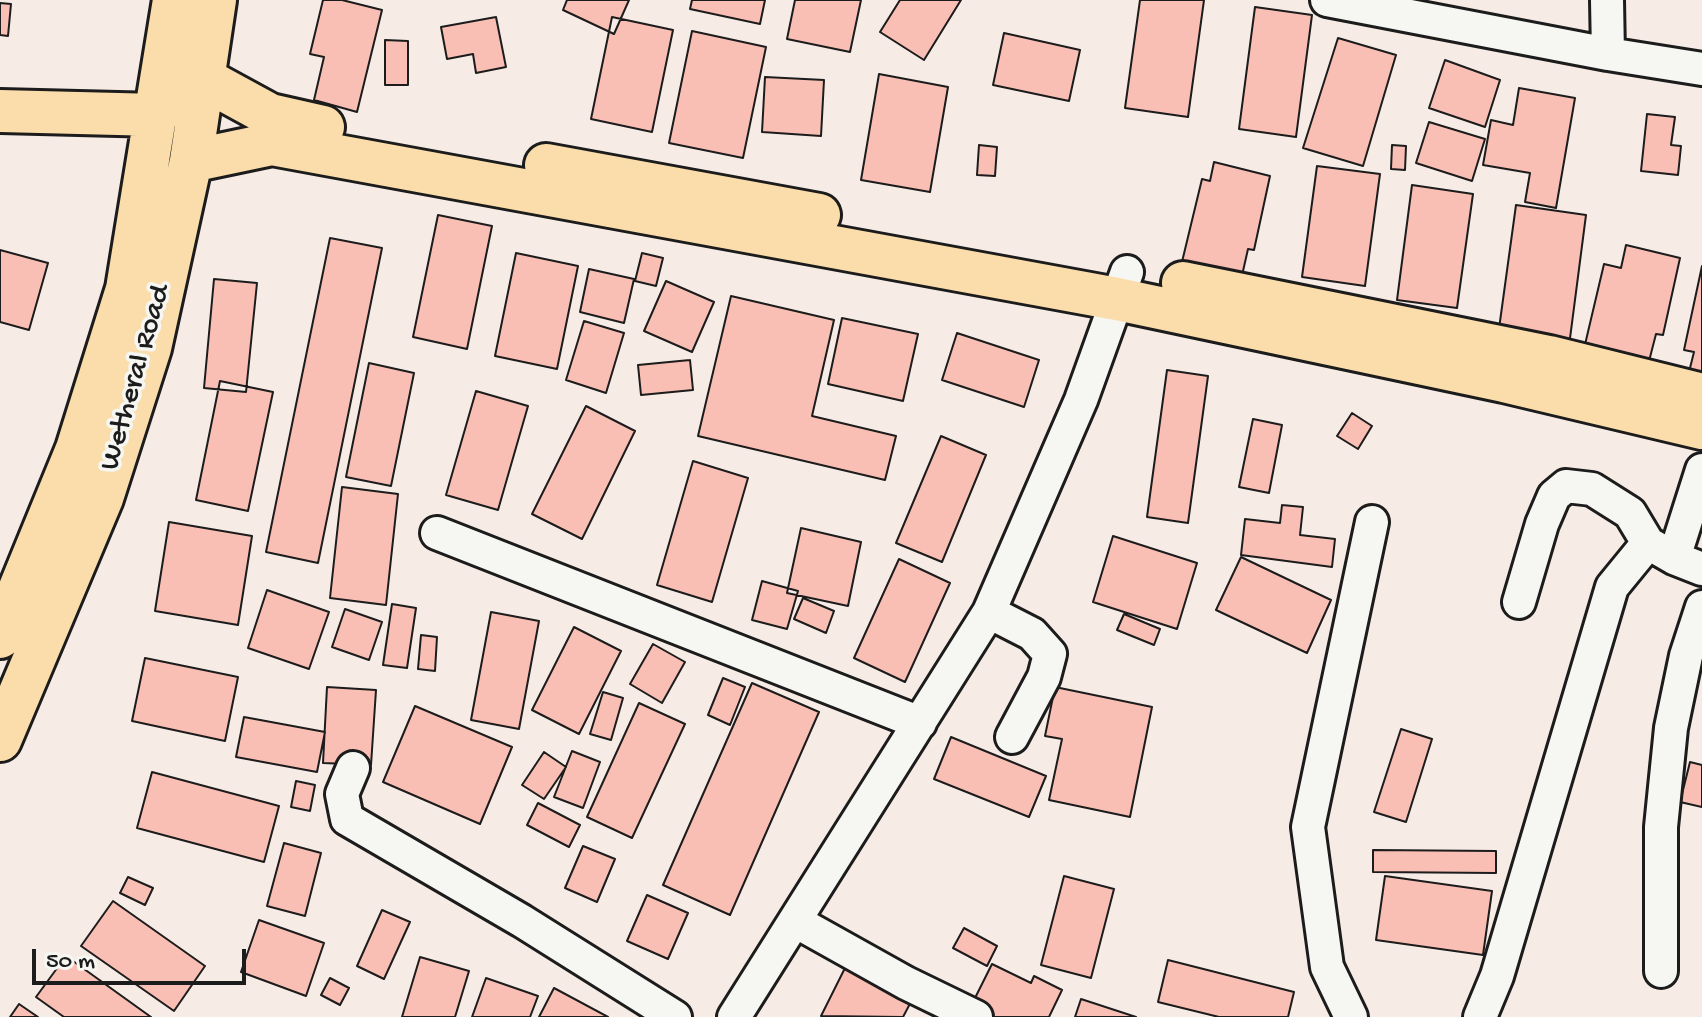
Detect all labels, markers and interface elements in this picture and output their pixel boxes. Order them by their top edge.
street label: Wetheral Road [93,281,181,475]
scale bar [36,933,250,983]
text: 50 m [46,948,95,977]

